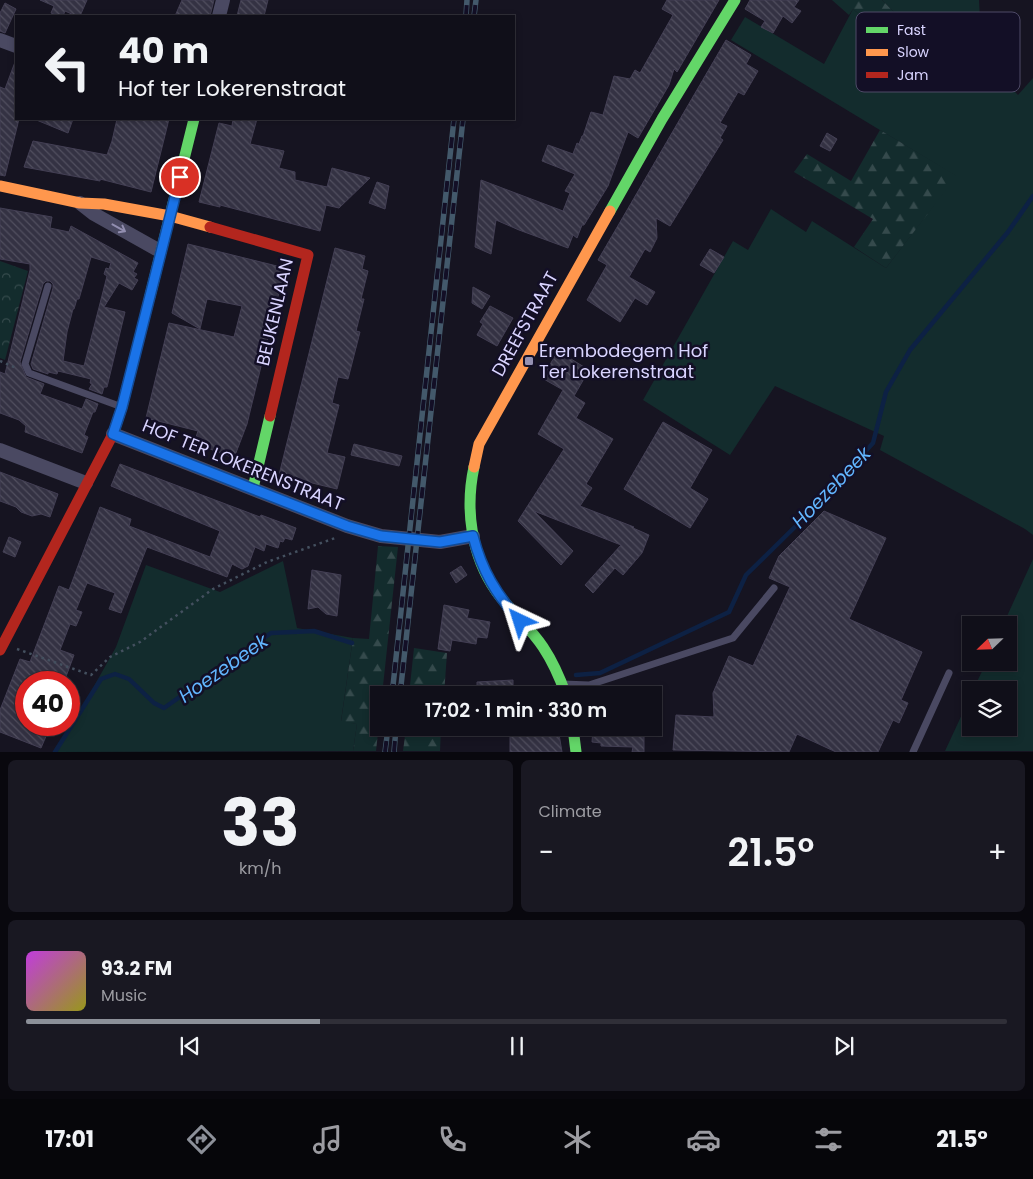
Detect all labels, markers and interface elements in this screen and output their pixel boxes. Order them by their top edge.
legend [856,12,1020,92]
text: Fast [897,20,926,40]
text: 40 m [118,26,209,75]
icon: left [35,35,100,100]
text: Slow [897,42,930,62]
text: Jam [897,65,928,85]
text: Hof ter Lokerenstraat [118,73,346,104]
pin [159,156,201,198]
icon: arrive [166,163,194,191]
one-way arrow [112,224,126,234]
street label: BEUKENLAAN [250,256,299,368]
street label: DREEFSTRAAT [485,267,564,381]
place label: Erembodegem Hof Ter Lokerenstraat [539,338,708,384]
marker: Erembodegem Hof Ter Lokerenstraat [523,355,535,367]
street label: HOF TER LOKERENSTRAAT [139,413,348,517]
water label: Hoezebeek [786,440,878,534]
position arrow [493,594,545,646]
north arrow [962,616,1018,671]
map controls [962,616,1017,736]
water label: Hoezebeek [173,627,274,709]
speed limit sign: 40 [15,671,80,736]
button: layers [962,681,1017,736]
text: 17:02 · 1 min · 330 m [425,697,607,724]
text: 33 [221,778,300,869]
text: Climate [539,800,602,823]
text: 21.5° [728,826,814,879]
text: − [539,833,554,872]
text: + [988,833,1007,872]
text: km/h [239,857,282,880]
text: 93.2 FM [101,955,172,982]
text: Music [101,984,147,1007]
icon: previous [176,1032,204,1060]
icon: pause [503,1032,531,1060]
icon: next [830,1032,858,1060]
icon: directions [184,1122,219,1157]
icon: music [310,1122,345,1157]
icon: phone [435,1122,470,1157]
icon: climate [560,1122,595,1157]
icon: car [686,1122,721,1157]
icon: filters [811,1122,846,1157]
text: 17:01 [45,1124,94,1155]
text: 21.5° [936,1124,988,1155]

